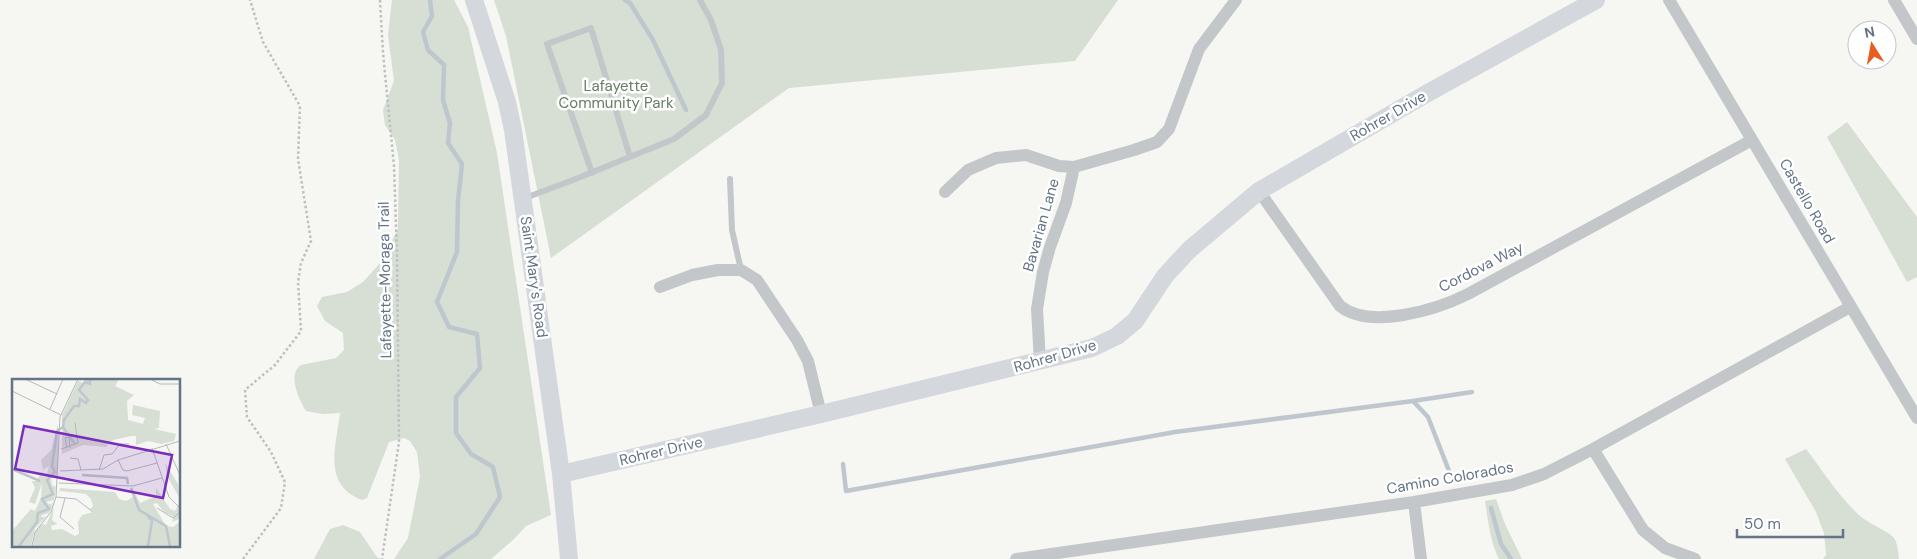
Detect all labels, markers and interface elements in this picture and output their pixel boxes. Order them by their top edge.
north arrow [1847,20,1897,70]
text: N [1863,22,1876,42]
park label: Lafayette Community Park [558,76,674,113]
street label: Rohrer Drive [1346,86,1430,146]
street label: Castello Road [1775,155,1839,247]
street label: Bavarian Lane [1018,176,1064,274]
street label: Lafayette-Moraga Trail [374,201,396,359]
street label: Saint Mary's Road [516,215,552,339]
street label: Cordova Way [1435,237,1527,297]
street label: Rohrer Drive [1011,335,1099,377]
inset map [12,379,180,546]
street label: Rohrer Drive [617,432,705,470]
street label: Camino Colorados [1385,457,1515,499]
scale bar [1737,506,1843,538]
text: 50 m [1744,514,1781,534]

